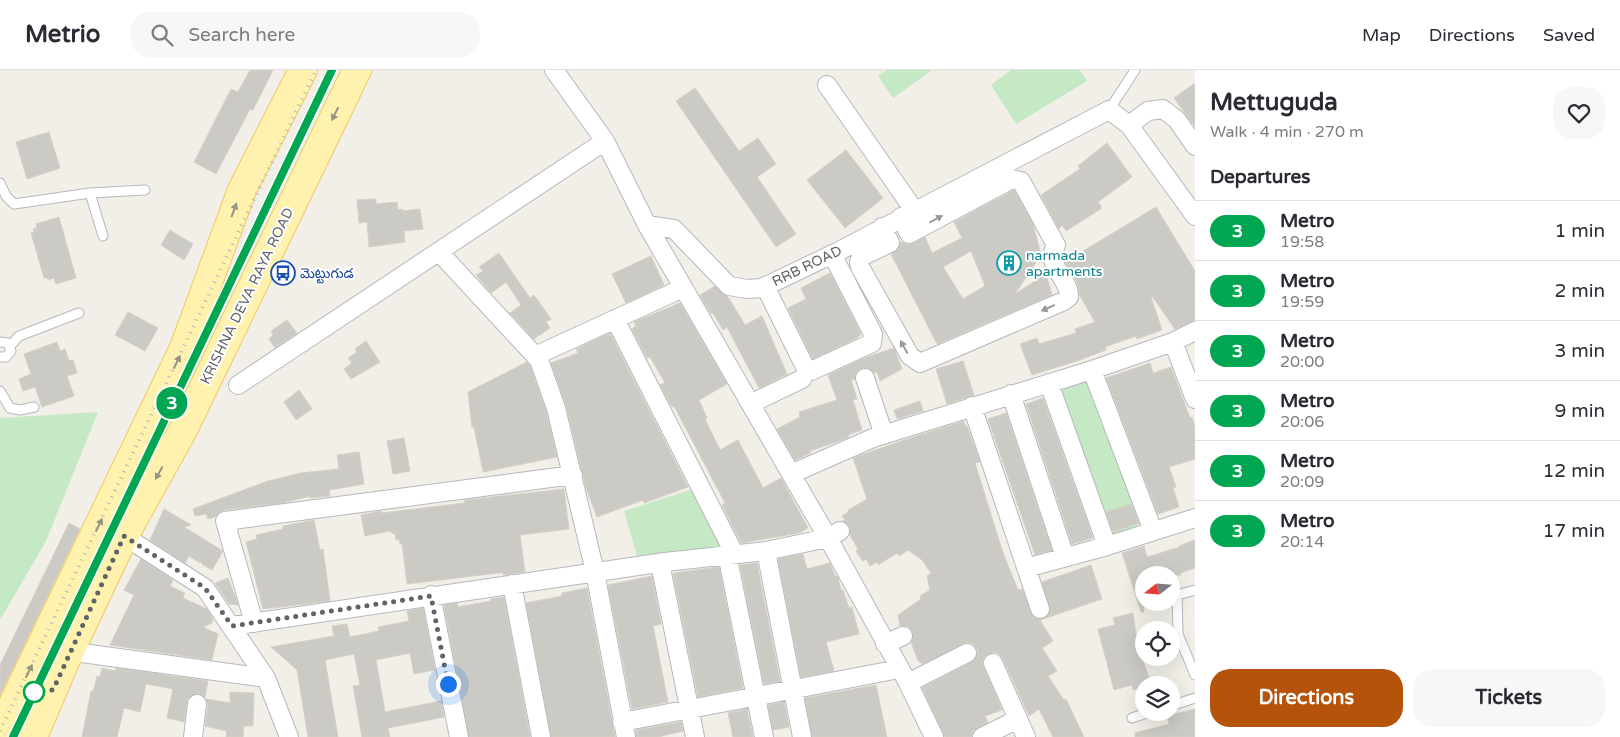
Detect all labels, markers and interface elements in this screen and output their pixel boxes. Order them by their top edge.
search box [130,12,480,57]
text: Metrio [25,20,100,49]
icon: search [148,21,176,49]
text: Search here [188,24,295,46]
text: Map [1362,24,1401,46]
text: Directions [1429,24,1515,46]
text: Saved [1543,24,1595,46]
button: heart [1553,87,1605,139]
text: Mettuguda [1210,88,1338,117]
one-way arrow [331,107,339,121]
text: Walk · 4 min · 270 m [1210,122,1364,142]
text: Departures [1210,166,1310,188]
one-way arrow [231,203,238,218]
street label: KRISHNA DEVA RAYA ROAD [197,205,297,387]
text: Metro [1280,210,1335,232]
one-way arrow [929,215,943,224]
text: 3 [1232,220,1243,242]
text: 1 min [1554,220,1605,242]
text: 19:58 [1280,232,1324,252]
street label: RRB ROAD [769,242,845,290]
place label: narmada apartments [1026,247,1103,280]
building icon: narmada apartments [996,250,1022,276]
bus stop icon: మెట్టుగుడ [270,260,296,286]
place label: మెట్టుగుడ [300,265,354,284]
text: Metro [1280,270,1335,292]
text: 3 [1232,280,1243,302]
text: 2 min [1554,280,1605,302]
text: 19:59 [1280,292,1324,312]
one-way arrow [1041,305,1055,313]
text: Metro [1280,330,1335,352]
one-way arrow [900,340,909,354]
text: 3 [1232,340,1243,362]
text: 3 min [1554,340,1605,362]
text: 20:00 [1280,352,1324,372]
one-way arrow [173,355,182,370]
line badge: 3 [156,387,188,419]
text: Metro [1280,390,1335,412]
text: 3 [166,392,178,414]
text: 3 [1232,400,1243,422]
text: 9 min [1554,400,1605,422]
text: 20:06 [1280,412,1324,432]
text: Metro [1280,450,1335,472]
text: 3 [1232,460,1243,482]
text: 12 min [1542,460,1605,482]
one-way arrow [155,465,163,480]
text: 20:09 [1280,472,1324,492]
text: Metro [1280,510,1335,532]
one-way arrow [95,518,103,532]
text: 3 [1232,520,1243,542]
text: 17 min [1542,520,1605,542]
text: 20:14 [1280,532,1324,552]
north arrow [1135,566,1180,611]
map controls [1135,566,1180,721]
button: locate [1135,621,1180,666]
one-way arrow [25,664,33,678]
button: Directions [1210,669,1403,727]
button: Tickets [1413,669,1605,727]
your location [436,672,461,697]
button: layers [1135,676,1180,721]
unlabelled marker [23,681,45,703]

